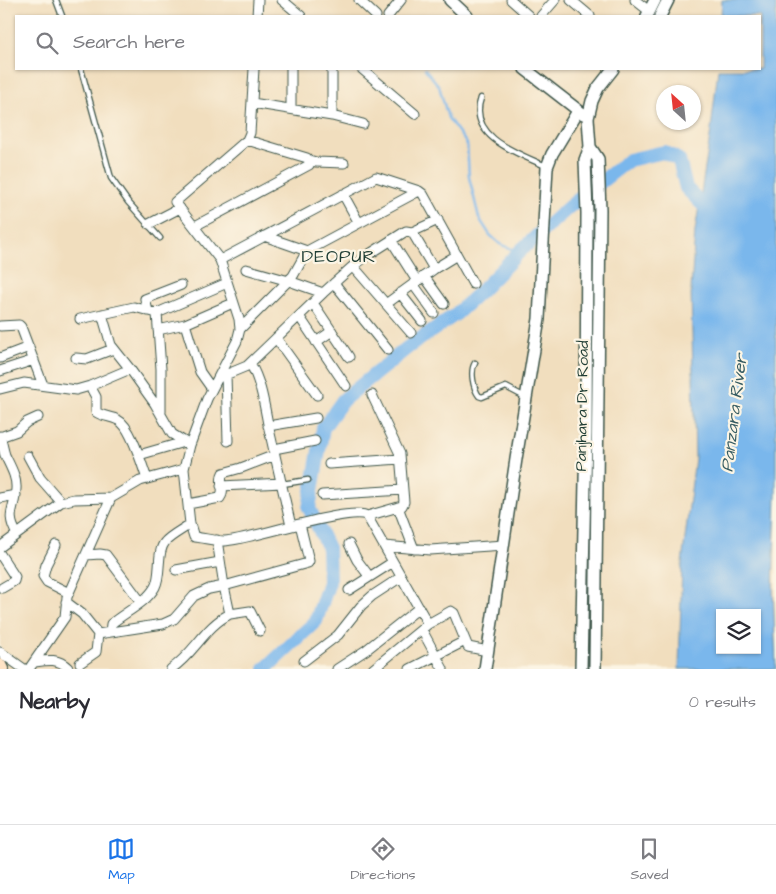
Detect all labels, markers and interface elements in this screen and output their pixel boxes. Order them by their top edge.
search box [15,15,761,70]
icon: search [33,29,61,57]
text: Search here [73,29,185,56]
north arrow [656,85,701,130]
district label: DEOPUR [302,244,376,269]
street label: Panjhara Dr Road [570,340,594,472]
water label: Panzara River [714,351,754,473]
map controls [716,609,761,654]
button: layers [716,609,761,654]
text: Nearby [20,687,90,716]
text: 0 results [689,691,756,713]
tab: Map [107,835,135,885]
tab: Directions [350,835,415,885]
tab: Saved [630,835,669,885]

